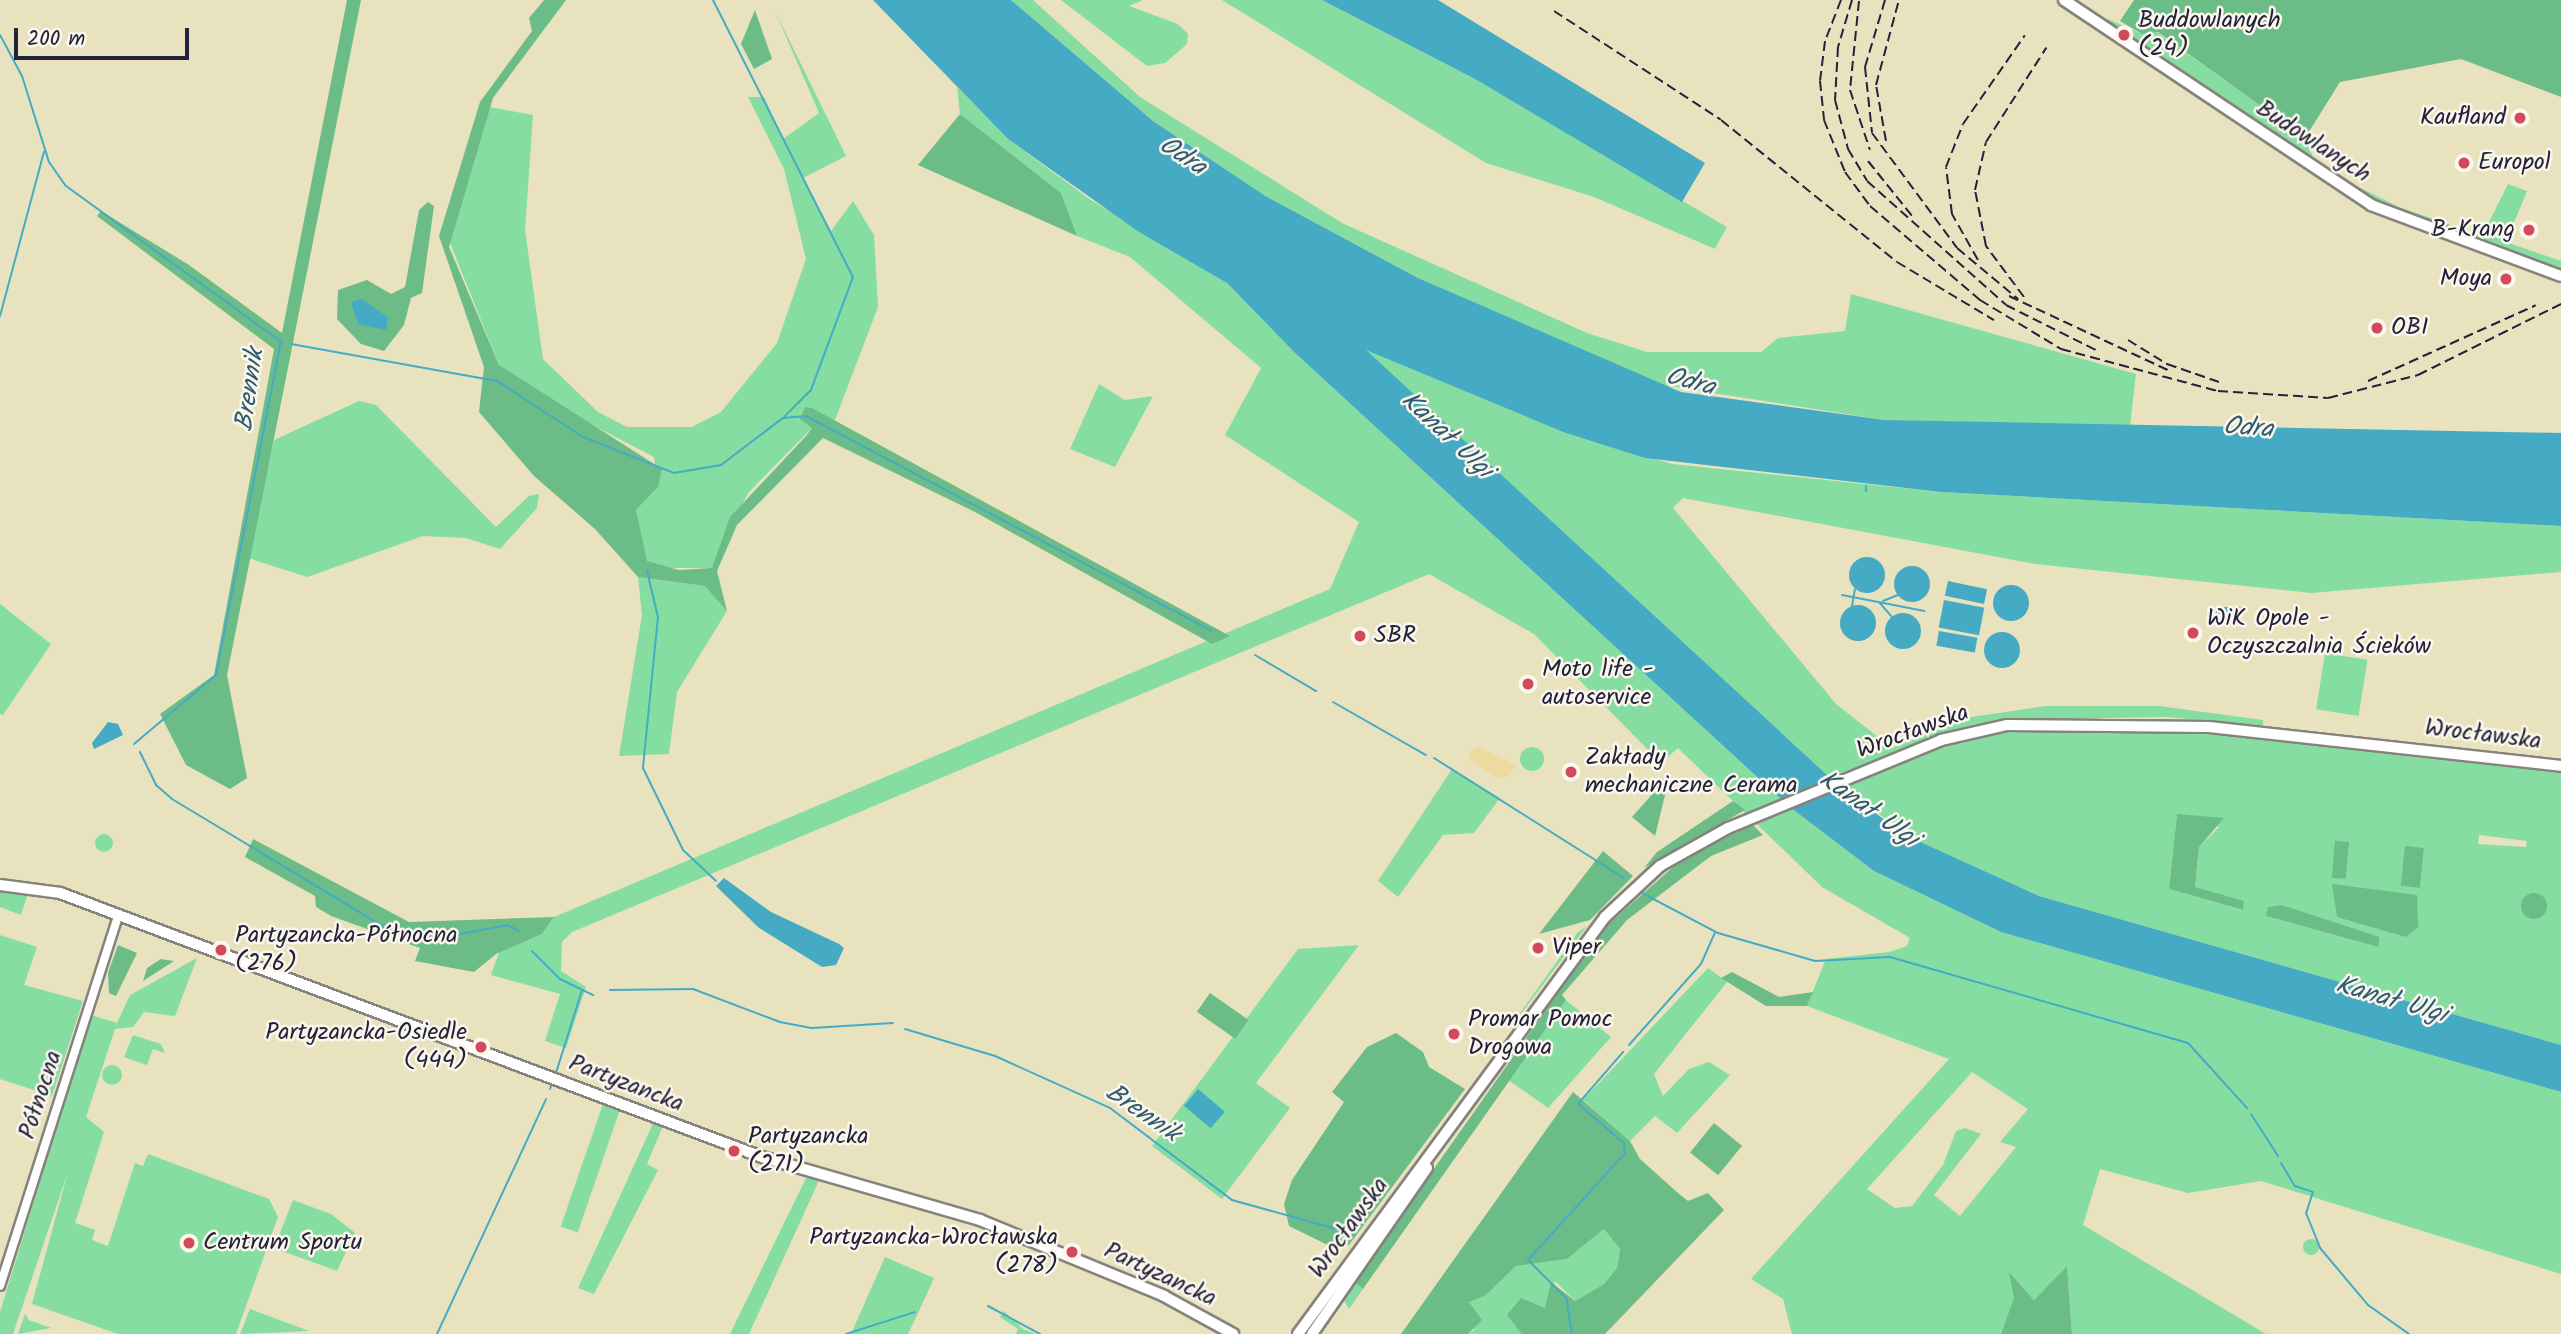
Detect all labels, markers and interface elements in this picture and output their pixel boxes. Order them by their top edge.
place label: Buddowlanych (24) [2138,7,2281,63]
scale bar [18,14,192,58]
text: 200 m [27,23,85,56]
marker: Buddowlanych (24) [2116,27,2132,43]
street label: Budowlanych [2250,94,2376,190]
place label: Kaufland [2420,104,2506,132]
marker: Kaufland [2512,110,2528,126]
water label: Odra [1153,130,1211,184]
place label: Europol [2478,149,2551,177]
marker: Europol [2456,155,2472,171]
place label: B-Krang [2431,216,2515,244]
marker: B-Krang [2521,222,2537,238]
place label: Moya [2440,265,2492,293]
marker: Moya [2498,271,2514,287]
place label: OBI [2391,314,2428,342]
marker: OBI [2369,320,2385,336]
water label: Brennik [230,347,272,433]
water label: Odra [1662,361,1718,405]
water label: Kanał Ulgi [1394,386,1498,486]
water label: Odra [2222,412,2274,446]
place label: WiK Opole - Oczyszczalnia Ścieków [2207,605,2431,661]
place label: SBR [1374,622,1416,650]
marker: WiK Opole - Oczyszczalnia Ścieków [2185,625,2201,641]
marker: SBR [1352,628,1368,644]
place label: Moto life - autoservice [1542,656,1654,712]
marker: Moto life - autoservice [1520,676,1536,692]
street label: Wrocławska [1853,698,1973,766]
street label: Wrocławska [2423,714,2543,756]
place label: Zakłady mechaniczne Cerama [1585,744,1797,800]
marker: Zakłady mechaniczne Cerama [1563,764,1579,780]
water label: Kanał Ulgi [1812,765,1924,855]
place label: Partyzancka-Północna (276) [235,922,458,978]
place label: Viper [1552,934,1601,962]
marker: Viper [1530,940,1546,956]
marker: Partyzancka-Północna (276) [213,942,229,958]
water label: Kanał Ulgi [2332,970,2450,1032]
place label: Promar Pomoc Drogowa [1468,1006,1612,1062]
place label: Partyzancka-Osiedle (444) [265,1019,467,1075]
marker: Promar Pomoc Drogowa [1446,1026,1462,1042]
marker: Partyzancka-Osiedle (444) [473,1039,489,1055]
street label: Północna [13,1047,69,1143]
street label: Partyzancka [565,1049,687,1119]
water label: Brennik [1099,1078,1185,1150]
place label: Partyzancka (271) [748,1123,869,1179]
marker: Partyzancka (271) [726,1143,742,1159]
street label: Wrocławska [1303,1172,1395,1284]
place label: Partyzancka-Wrocławska (278) [809,1224,1058,1280]
place label: Centrum Sportu [203,1229,362,1257]
marker: Centrum Sportu [181,1235,197,1251]
street label: Partyzancka [1099,1236,1221,1314]
marker: Partyzancka-Wrocławska (278) [1064,1244,1080,1260]

